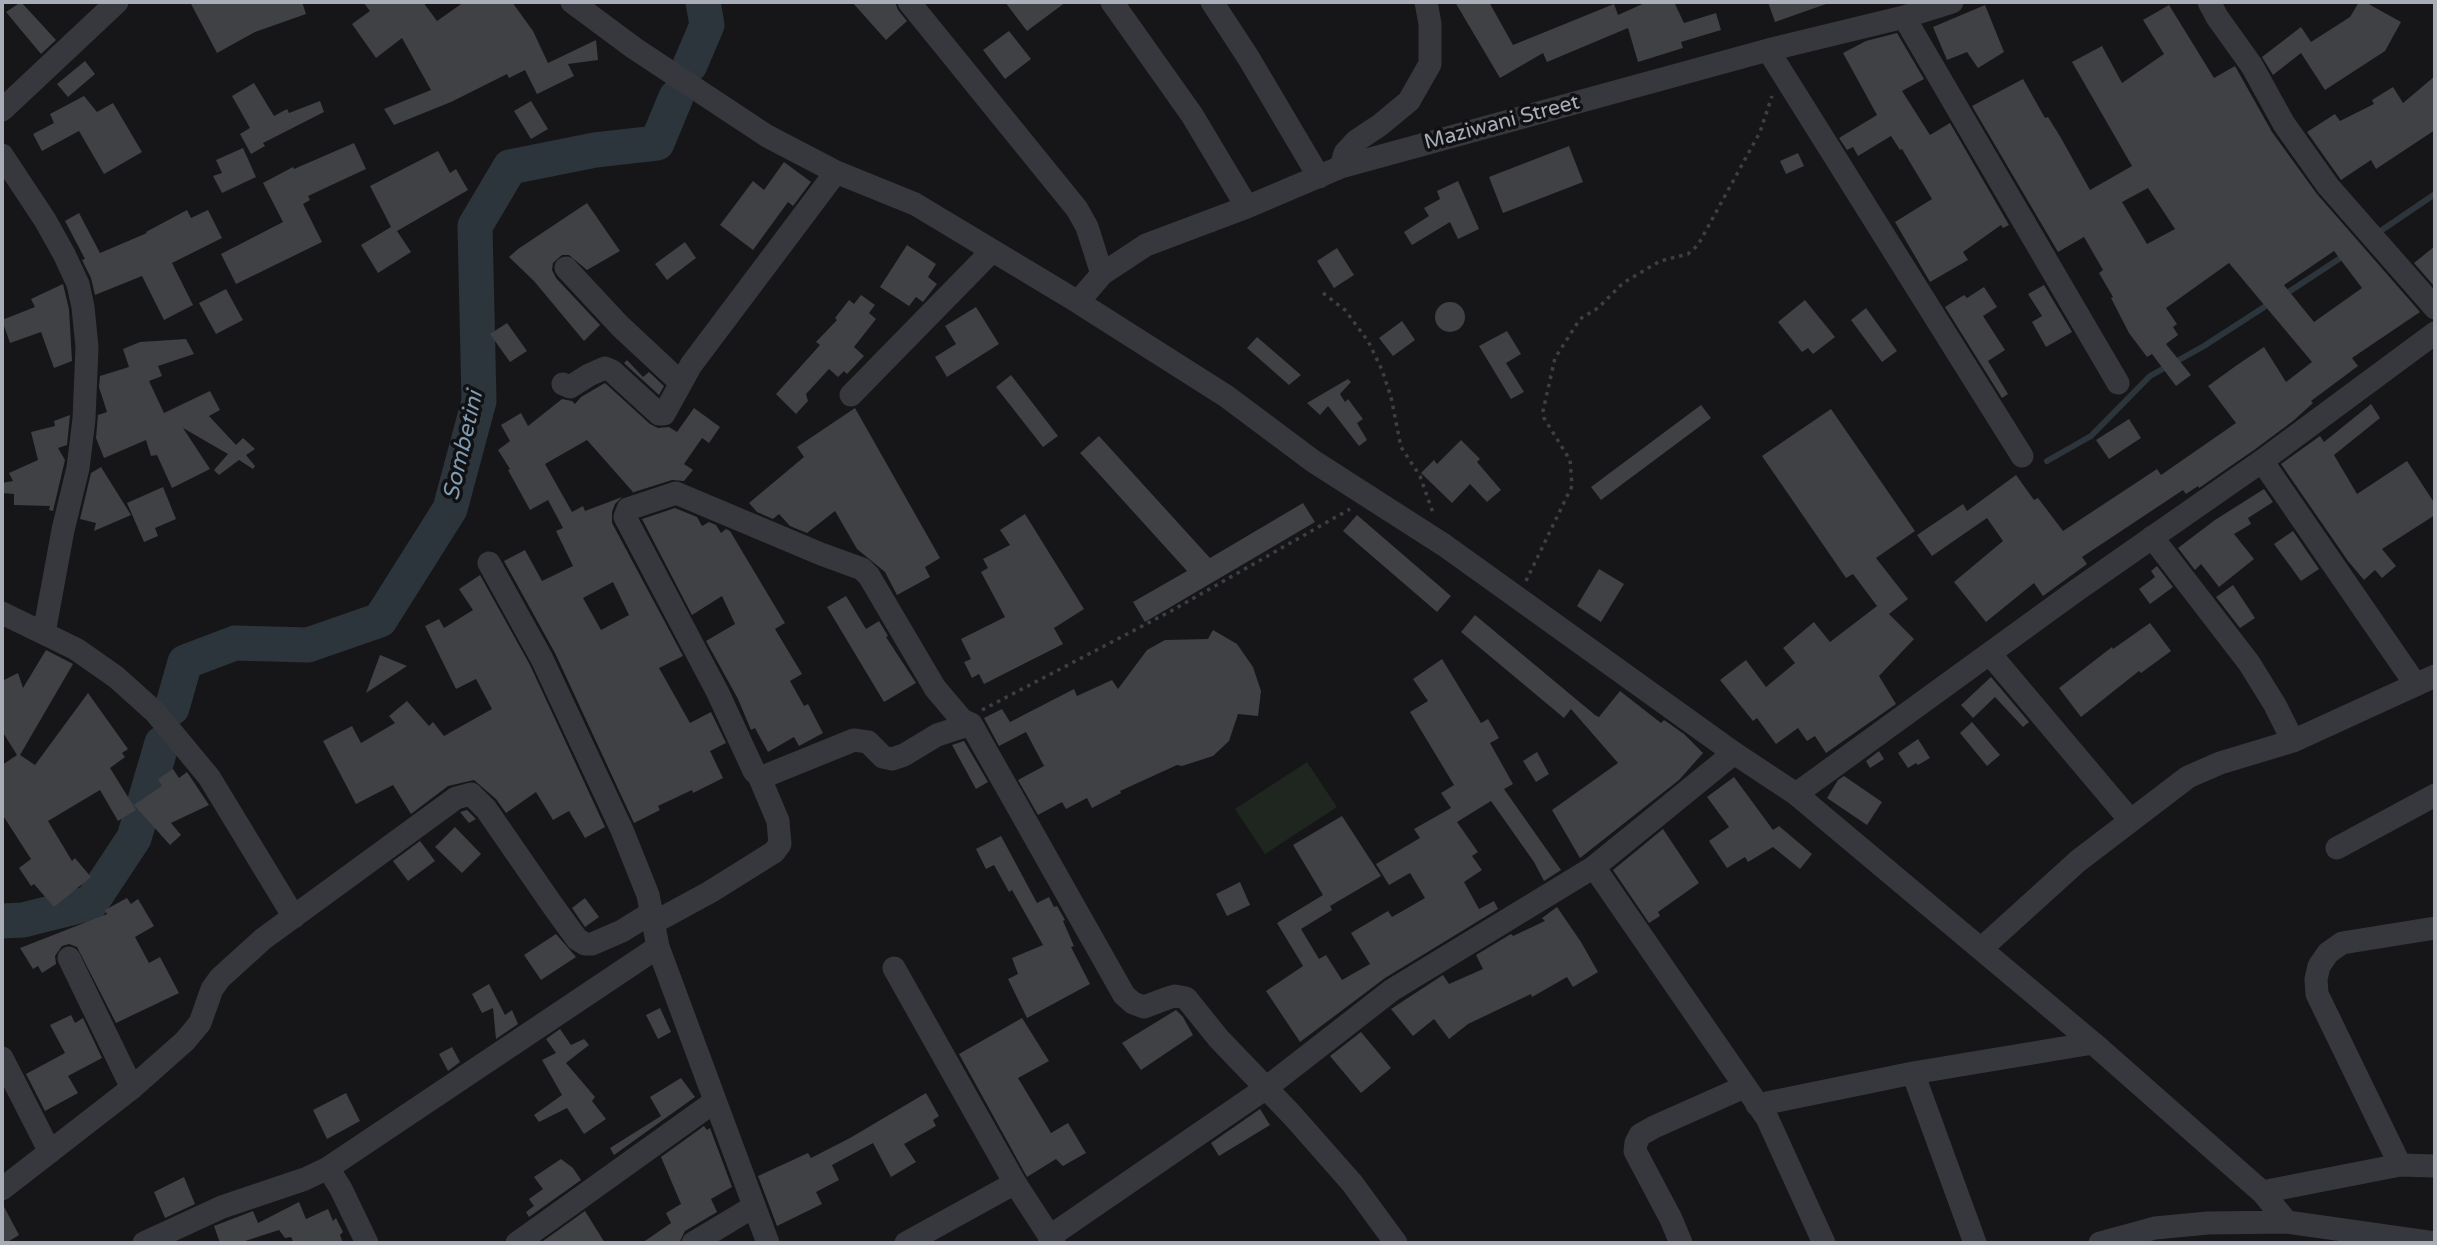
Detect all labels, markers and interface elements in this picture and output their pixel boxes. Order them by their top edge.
street label: Maziwani Street [1422,90,1582,156]
water label: Sombetini [438,389,490,503]

